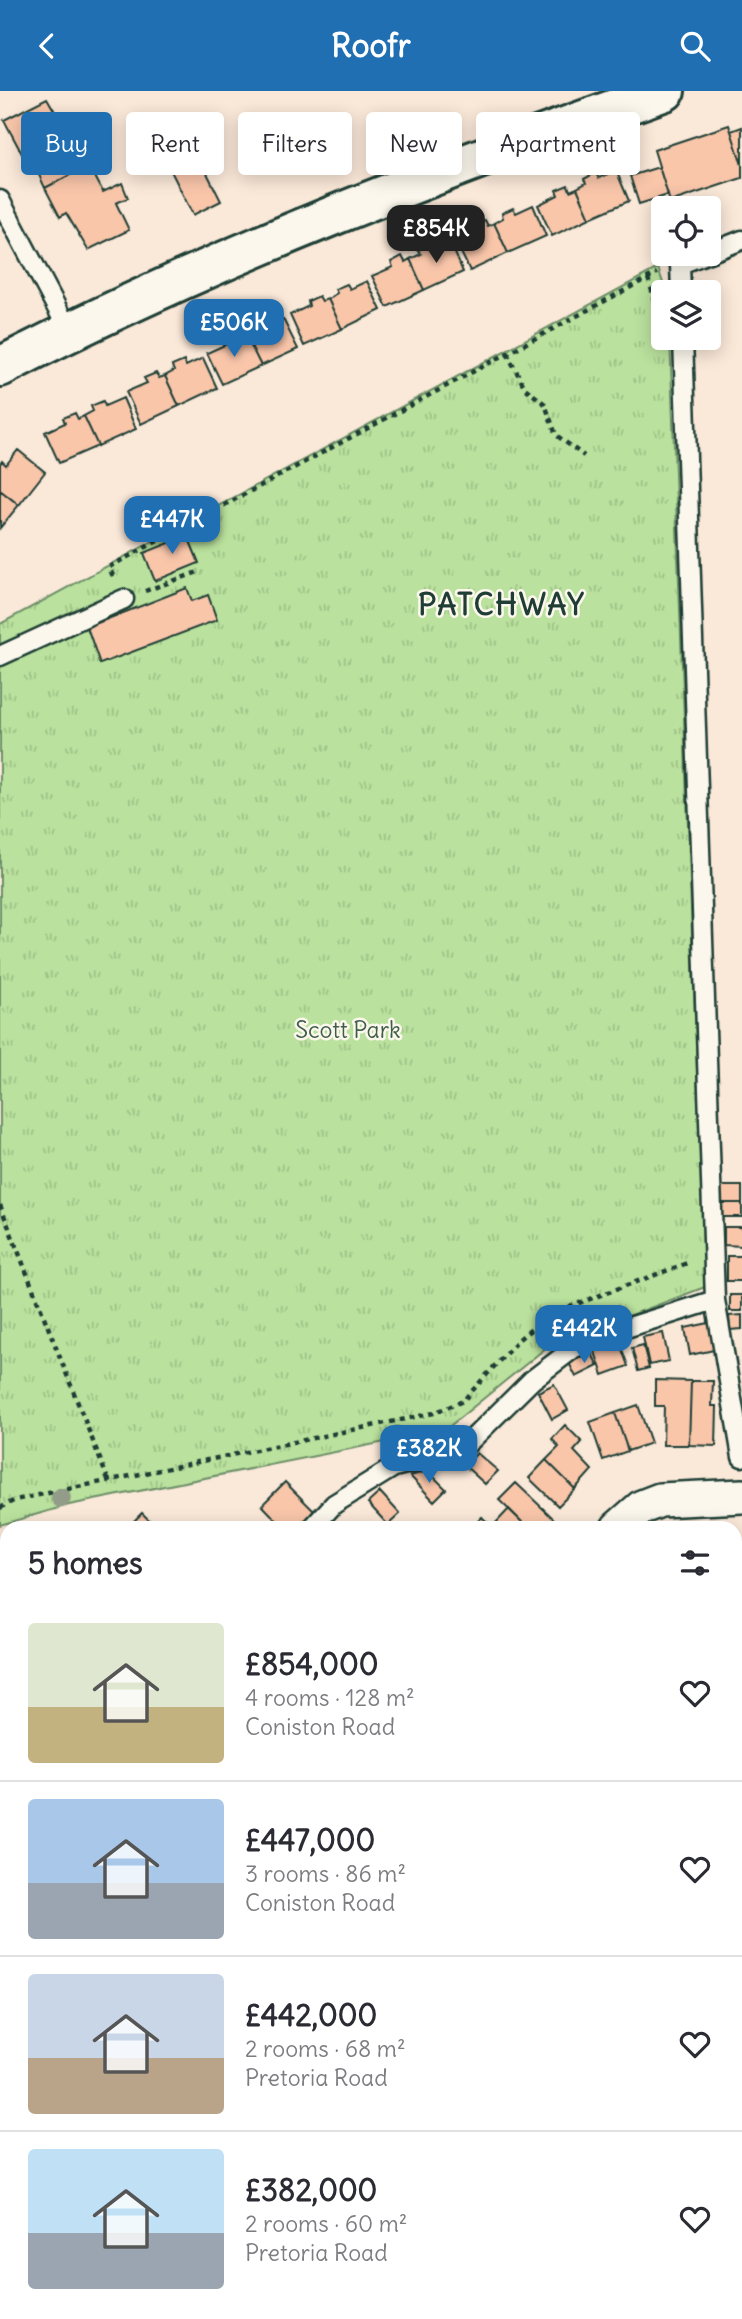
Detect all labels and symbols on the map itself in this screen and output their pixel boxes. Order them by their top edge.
pin: £854K [387,205,485,265]
pin: £506K [185,299,283,359]
pin: £447K [123,497,221,556]
district label: PATCHWAY [418,585,586,623]
park label: Scott Park [295,1015,401,1044]
pin: £442K [535,1305,633,1365]
pin: £382K [380,1425,478,1485]

